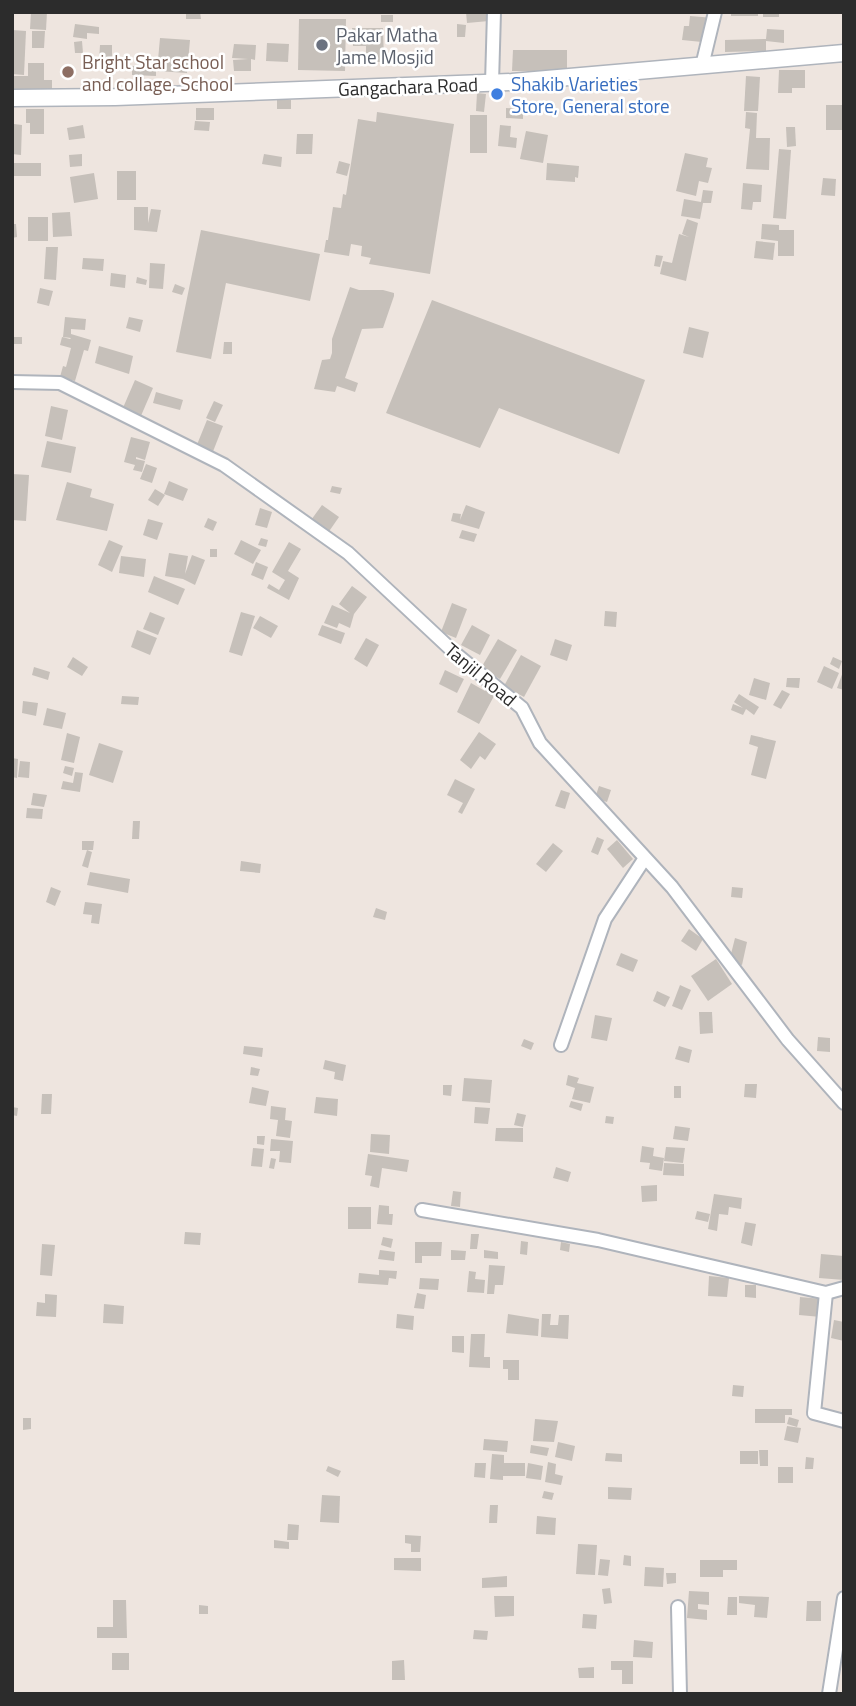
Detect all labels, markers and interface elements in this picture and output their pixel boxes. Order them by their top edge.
place label: Pakar Matha Jame Mosjid [336,20,438,71]
marker: Pakar Matha Jame Mosjid [314,37,330,53]
place label: Bright Star school and collage, School [82,47,233,98]
marker: Bright Star school and collage, School [60,64,76,80]
street label: Gangachara Road [337,69,479,103]
place label: Shakib Varieties Store, General store [511,69,670,120]
marker: Shakib Varieties Store, General store [489,86,505,102]
street label: Tanjil Road [439,635,523,713]

